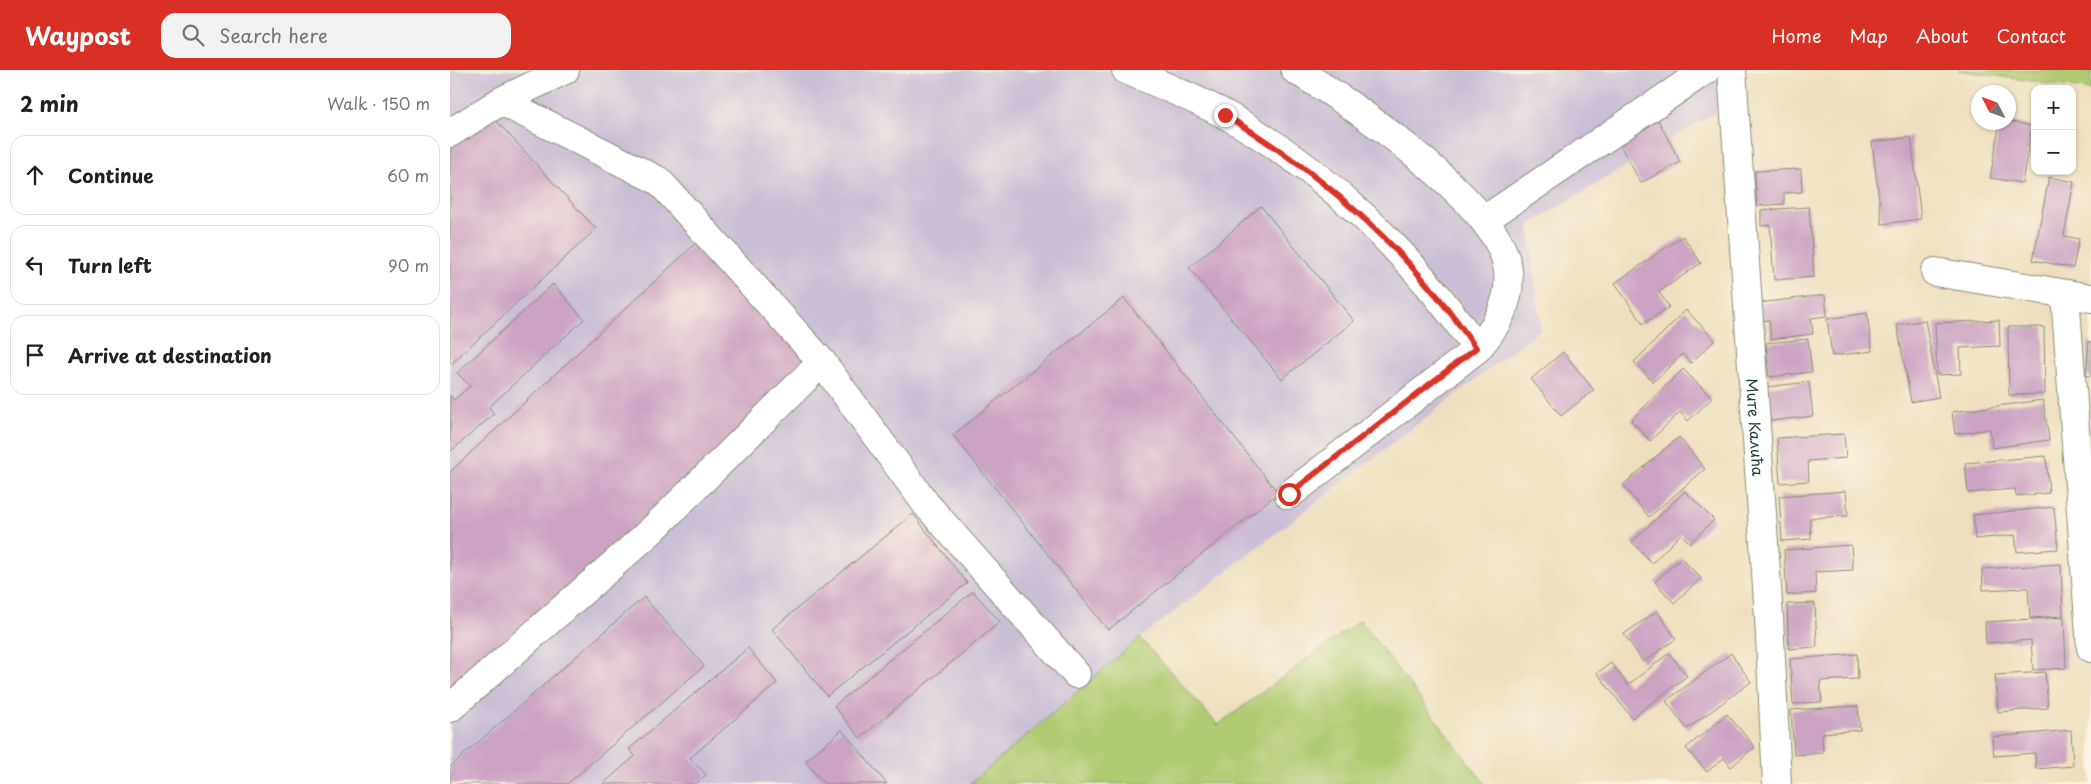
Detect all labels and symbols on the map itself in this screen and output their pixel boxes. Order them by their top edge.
north arrow [1971,85,2016,130]
route end [1214,104,1237,127]
street label: Мите Калића [1741,378,1771,477]
route start [1278,483,1301,506]

